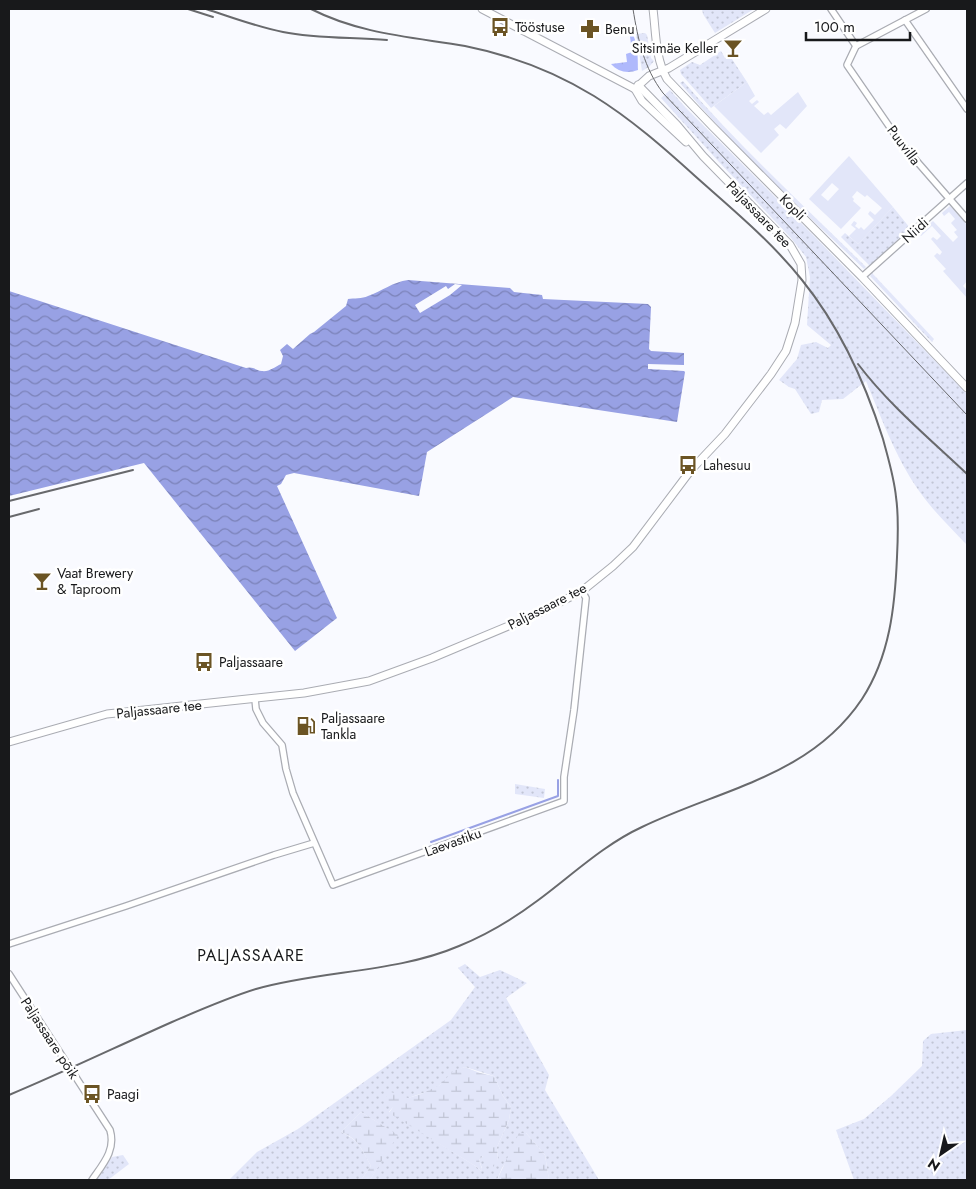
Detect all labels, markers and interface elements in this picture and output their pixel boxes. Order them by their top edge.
scale bar [806,10,910,42]
bus stop icon: Tööstuse [489,16,511,38]
text: 100 m [814,16,855,38]
place label: Tööstuse [515,17,565,37]
pharmacy icon: Benu [579,18,601,40]
place label: Benu [605,19,635,39]
bar icon: Sitsimäe Keller [722,37,744,59]
place label: Sitsimäe Keller [632,38,718,58]
street label: Puuvilla [882,121,926,169]
street label: Paljassaare tee [722,176,796,252]
street label: Kopli [775,189,811,225]
street label: Niidi [897,213,933,247]
bus stop icon: Lahesuu [677,454,699,476]
place label: Lahesuu [703,455,751,475]
place label: Vaat Brewery & Taproom [57,563,134,599]
bar icon: Vaat Brewery & Taproom [31,570,53,592]
street label: Paljassaare tee [504,578,590,634]
bus stop icon: Paljassaare [193,651,215,673]
place label: Paljassaare [219,652,283,672]
street label: Paljassaare tee [115,695,203,723]
place label: Paljassaare Tankla [321,708,385,744]
fuel station icon: Paljassaare Tankla [295,715,317,737]
street label: Laevastiku [422,823,484,861]
district label: PALJASSAARE [197,944,305,967]
street label: Paljassaare põik [16,993,84,1083]
bus stop icon: Paagi [81,1083,103,1105]
place label: Paagi [107,1084,139,1104]
north arrow [916,1129,966,1179]
text: N [924,1153,944,1176]

